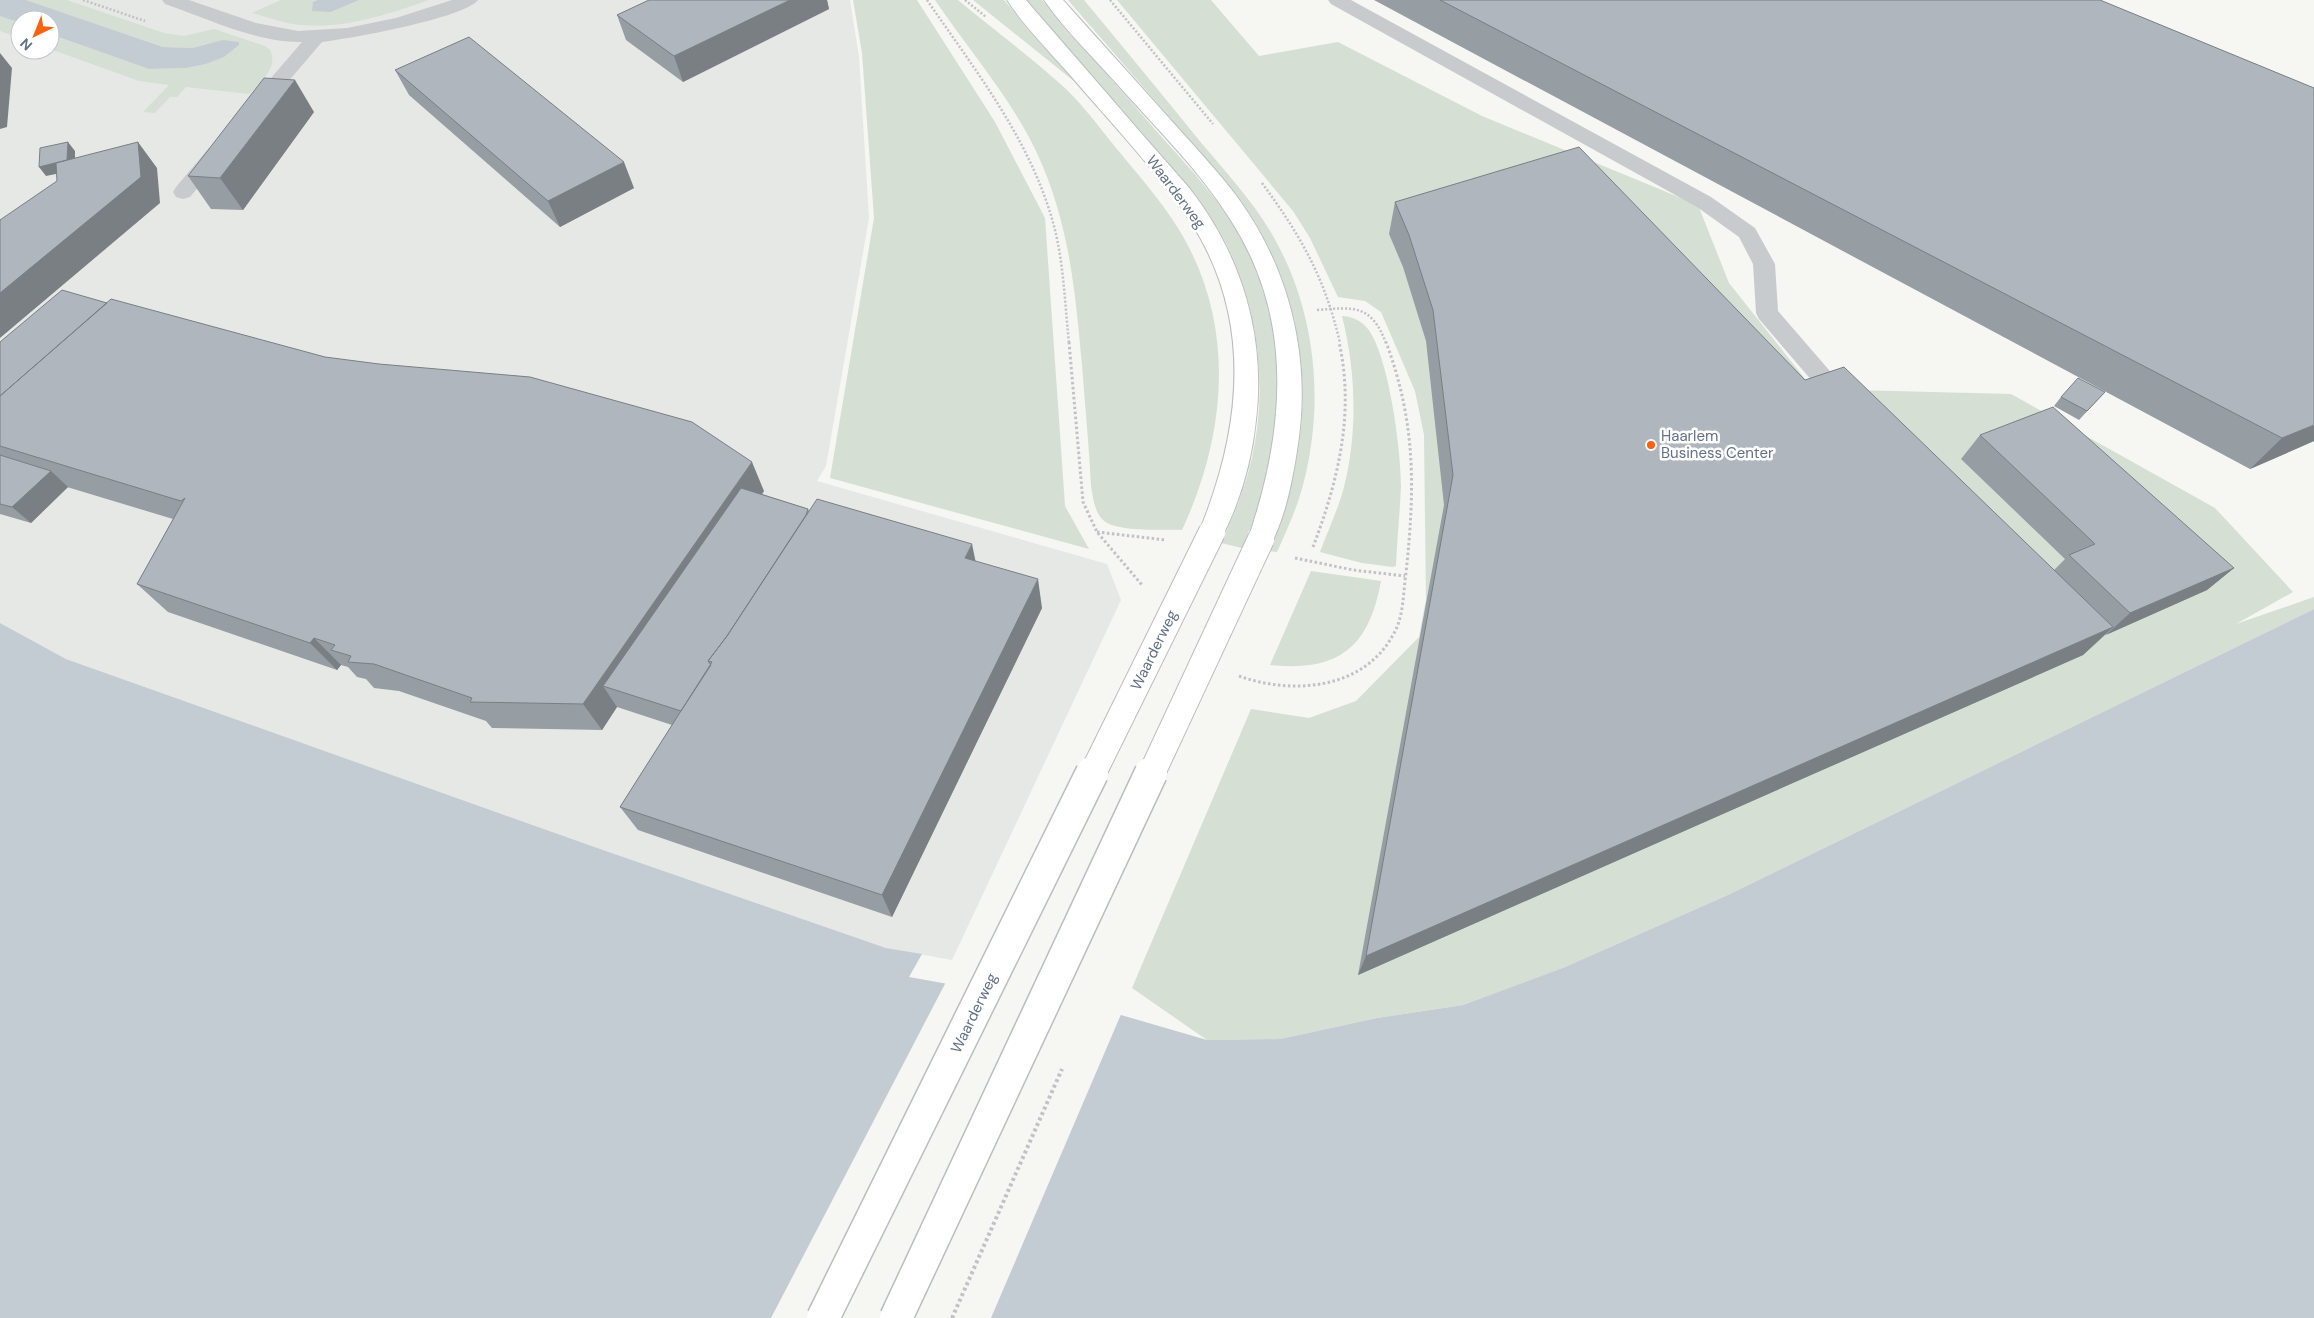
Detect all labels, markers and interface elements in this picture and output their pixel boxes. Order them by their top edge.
north arrow [10,10,60,60]
text: N [16,34,36,55]
street label: Waarderweg [1142,151,1210,233]
place label: Haarlem Business Center [1661,426,1774,463]
marker: Haarlem Business Center [1645,439,1657,451]
street label: Waarderweg [1126,607,1182,693]
street label: Waarderweg [946,970,1002,1056]

